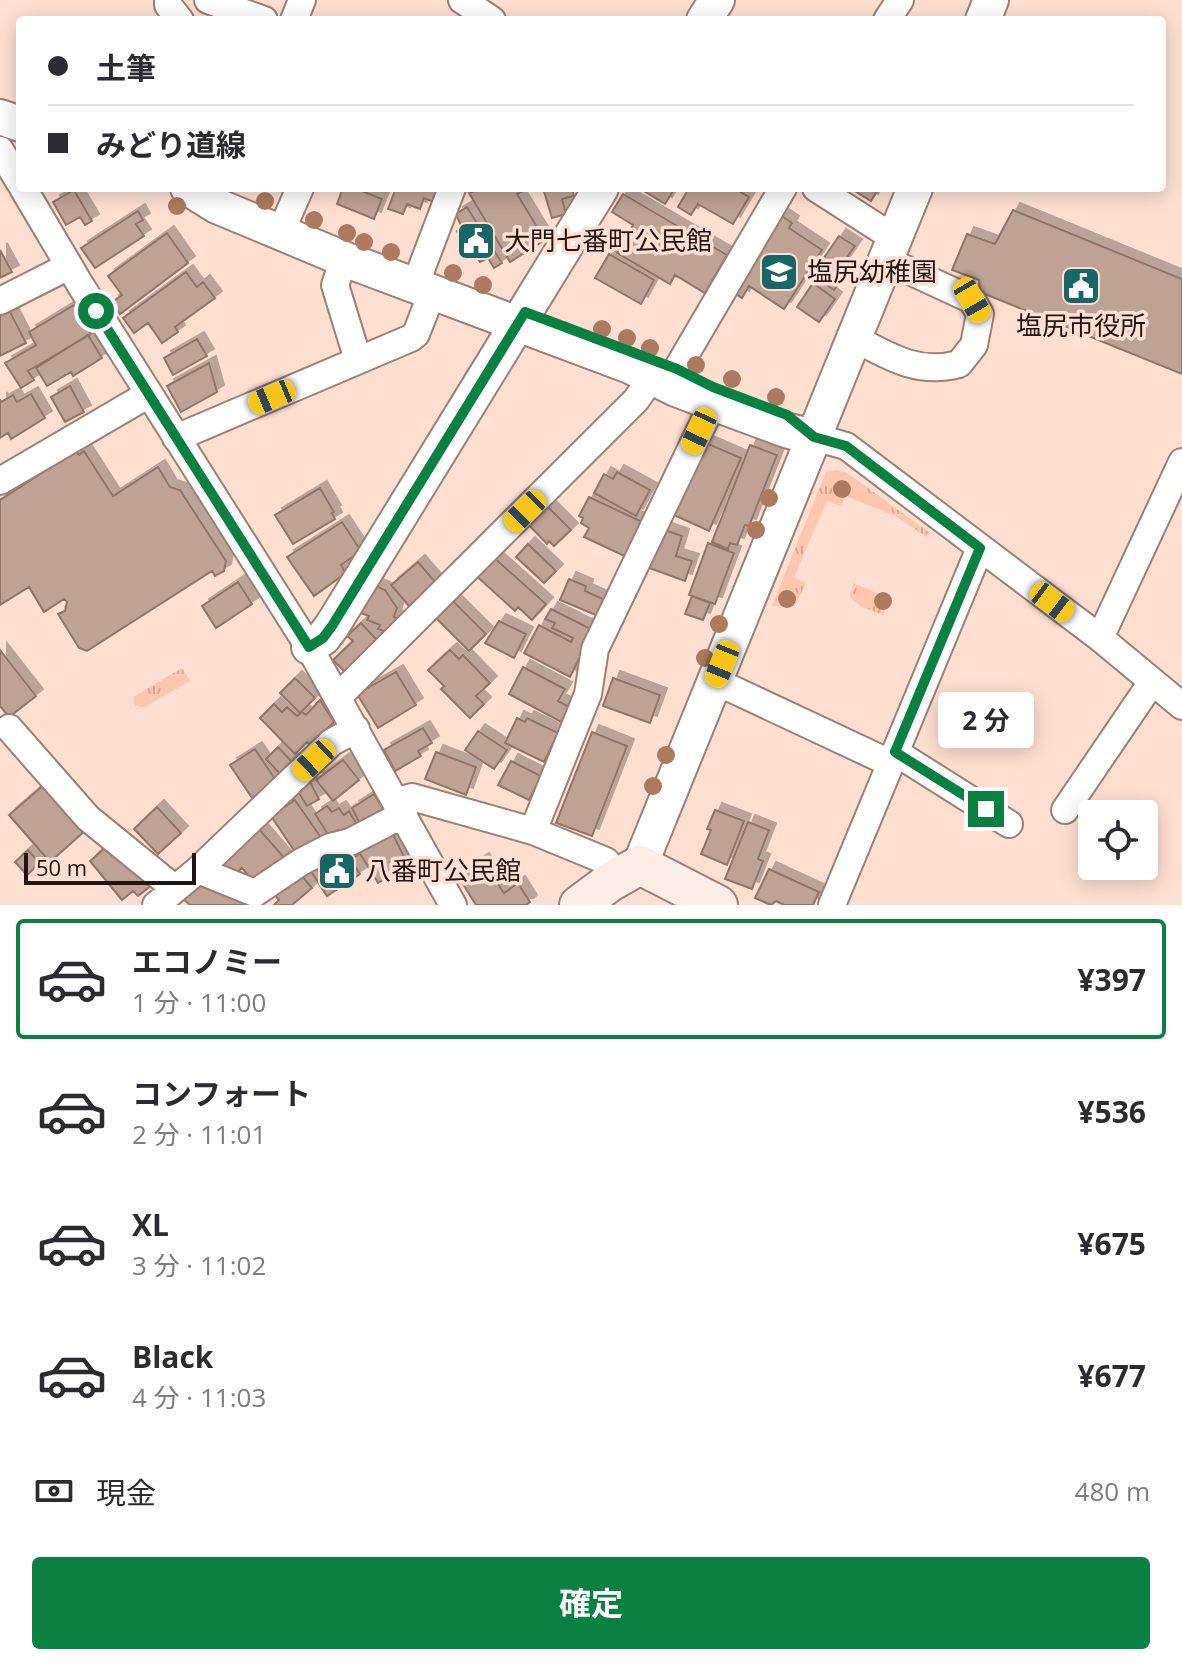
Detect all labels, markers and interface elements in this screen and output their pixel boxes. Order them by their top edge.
text: 土筆 [96,47,156,88]
text: みどり道線 [96,124,246,165]
public building icon: 大門七番町公民館 [455,220,497,262]
place label: 大門七番町公民館 [504,222,712,258]
school or university icon: 塩尻幼稚園 [758,251,800,293]
place label: 塩尻幼稚園 [807,253,937,289]
public building icon: 塩尻市役所 [1060,265,1102,307]
car [950,273,994,327]
route start [78,293,114,329]
place label: 塩尻市役所 [1016,307,1146,343]
car [245,377,299,417]
car [678,404,720,458]
car [500,486,550,536]
car [1026,578,1078,626]
car [702,637,742,691]
callout: 2 分 [938,693,1034,749]
text: 2 分 [962,702,1010,738]
car [288,735,340,785]
route end [968,791,1004,827]
map controls [1078,800,1158,880]
button: locate [1078,800,1158,880]
scale bar [24,849,196,885]
public building icon: 八番町公民館 [316,850,358,892]
text: 50 m [36,852,87,882]
place label: 八番町公民館 [365,852,521,888]
text: エコノミー [132,941,282,982]
icon: car [36,943,108,1015]
text: ¥397 [1077,959,1146,1000]
text: 1 分 · 11:00 [132,984,266,1020]
text: コンフォート [132,1073,311,1114]
icon: car [36,1075,108,1147]
text: ¥536 [1077,1091,1146,1132]
text: 2 分 · 11:01 [132,1116,266,1152]
text: XL [132,1204,169,1245]
icon: car [36,1207,108,1279]
text: ¥675 [1077,1223,1146,1264]
text: 3 分 · 11:02 [132,1247,266,1283]
text: Black [132,1336,213,1377]
icon: car [36,1339,108,1411]
text: ¥677 [1077,1355,1146,1396]
text: 4 分 · 11:03 [132,1379,266,1415]
icon: cash [32,1469,76,1513]
text: 現金 [96,1472,156,1513]
text: 480 m [1075,1473,1150,1509]
button: 確定 [32,1557,1150,1649]

